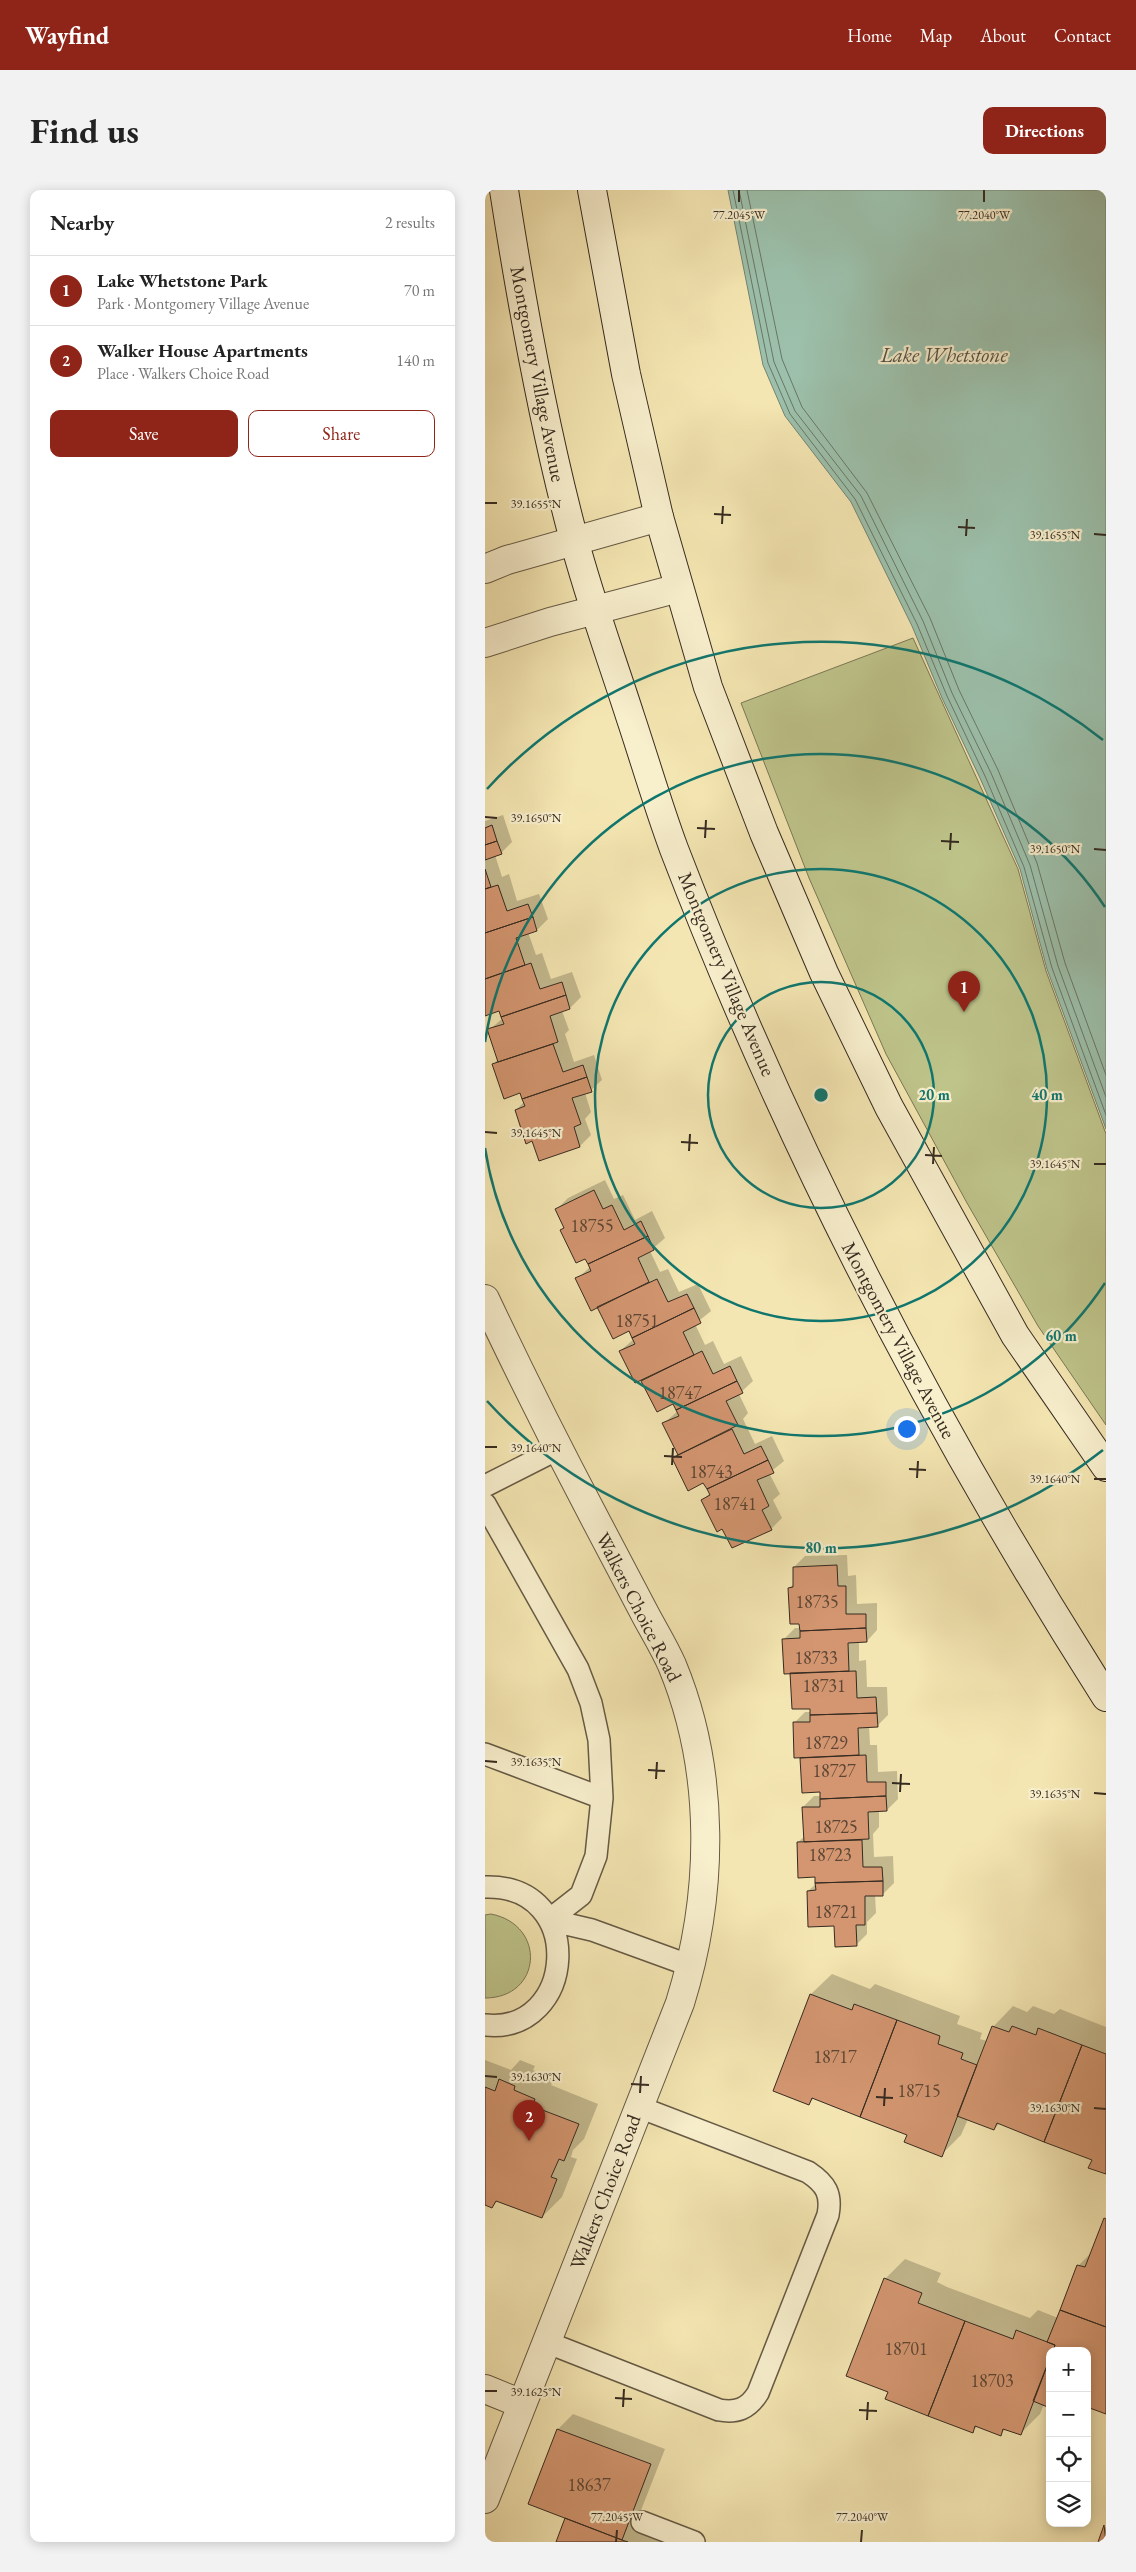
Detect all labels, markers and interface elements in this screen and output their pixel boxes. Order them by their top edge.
text: Wayfind [25,20,109,51]
text: Home [847,24,892,47]
text: Map [920,24,952,47]
text: About [980,24,1026,47]
text: Contact [1054,24,1111,47]
button: Directions [983,107,1106,154]
text: Find us [30,108,139,153]
text: 77.2045°W [713,207,766,223]
text: 77.2040°W [958,207,1011,223]
text: Nearby [50,209,114,236]
text: 2 results [385,212,435,233]
street label: Montgomery Village Avenue [504,264,572,484]
text: Lake Whetstone Park [97,268,268,293]
text: 1 [62,280,70,301]
text: 70 m [404,280,435,301]
text: Park · Montgomery Village Avenue [97,293,309,314]
text: Walker House Apartments [97,338,308,363]
water label: Lake Whetstone [879,341,1008,368]
text: 2 [62,350,70,371]
text: 140 m [396,350,435,371]
text: Place · Walkers Choice Road [97,363,269,384]
button: Save [50,410,238,457]
button: Share [248,410,435,457]
text: 39.1655°N [511,496,562,512]
text: 39.1655°N [1030,527,1081,543]
text: 39.1650°N [511,810,562,826]
text: 39.1650°N [1030,841,1081,857]
street label: Montgomery Village Avenue [672,868,782,1080]
pin: 1 [948,971,980,1012]
text: 20 m [918,1085,950,1104]
text: 40 m [1031,1085,1063,1104]
centre of rings [812,1086,830,1104]
text: 39.1645°N [511,1125,562,1141]
text: 39.1645°N [1030,1156,1081,1172]
house number: 18755 [570,1214,614,1237]
street label: Montgomery Village Avenue [836,1237,962,1443]
house number: 18751 [615,1309,659,1332]
text: 60 m [1045,1326,1077,1345]
house number: 18747 [658,1381,702,1404]
your location [894,1416,920,1442]
text: 39.1640°N [511,1440,562,1456]
house number: 18743 [689,1460,733,1483]
text: 39.1640°N [1030,1471,1081,1487]
house number: 18741 [713,1492,757,1515]
street label: Walkers Choice Road [590,1528,688,1687]
text: 80 m [805,1538,837,1557]
house number: 18735 [795,1590,839,1613]
house number: 18733 [794,1646,838,1669]
house number: 18731 [802,1674,846,1697]
house number: 18729 [804,1731,848,1754]
text: 39.1635°N [511,1754,562,1770]
house number: 18727 [812,1759,856,1782]
text: 39.1635°N [1030,1786,1081,1802]
house number: 18725 [814,1815,858,1838]
house number: 18723 [808,1843,852,1866]
house number: 18721 [814,1900,858,1923]
house number: 18717 [813,2045,857,2068]
text: 39.1630°N [511,2069,562,2085]
house number: 18715 [897,2079,941,2102]
pin: 2 [513,2100,545,2141]
text: 39.1630°N [1030,2100,1081,2116]
street label: Walkers Choice Road [563,2110,647,2273]
house number: 18701 [884,2337,928,2360]
map controls [1046,2347,1091,2527]
button: + [1046,2347,1091,2392]
house number: 18703 [970,2369,1014,2392]
text: 39.1625°N [511,2384,562,2400]
button: − [1046,2392,1091,2437]
button: locate [1046,2437,1091,2482]
house number: 18637 [567,2473,611,2496]
button: layers [1046,2482,1091,2527]
text: 77.2045°W [591,2509,644,2525]
text: 77.2040°W [836,2509,889,2525]

